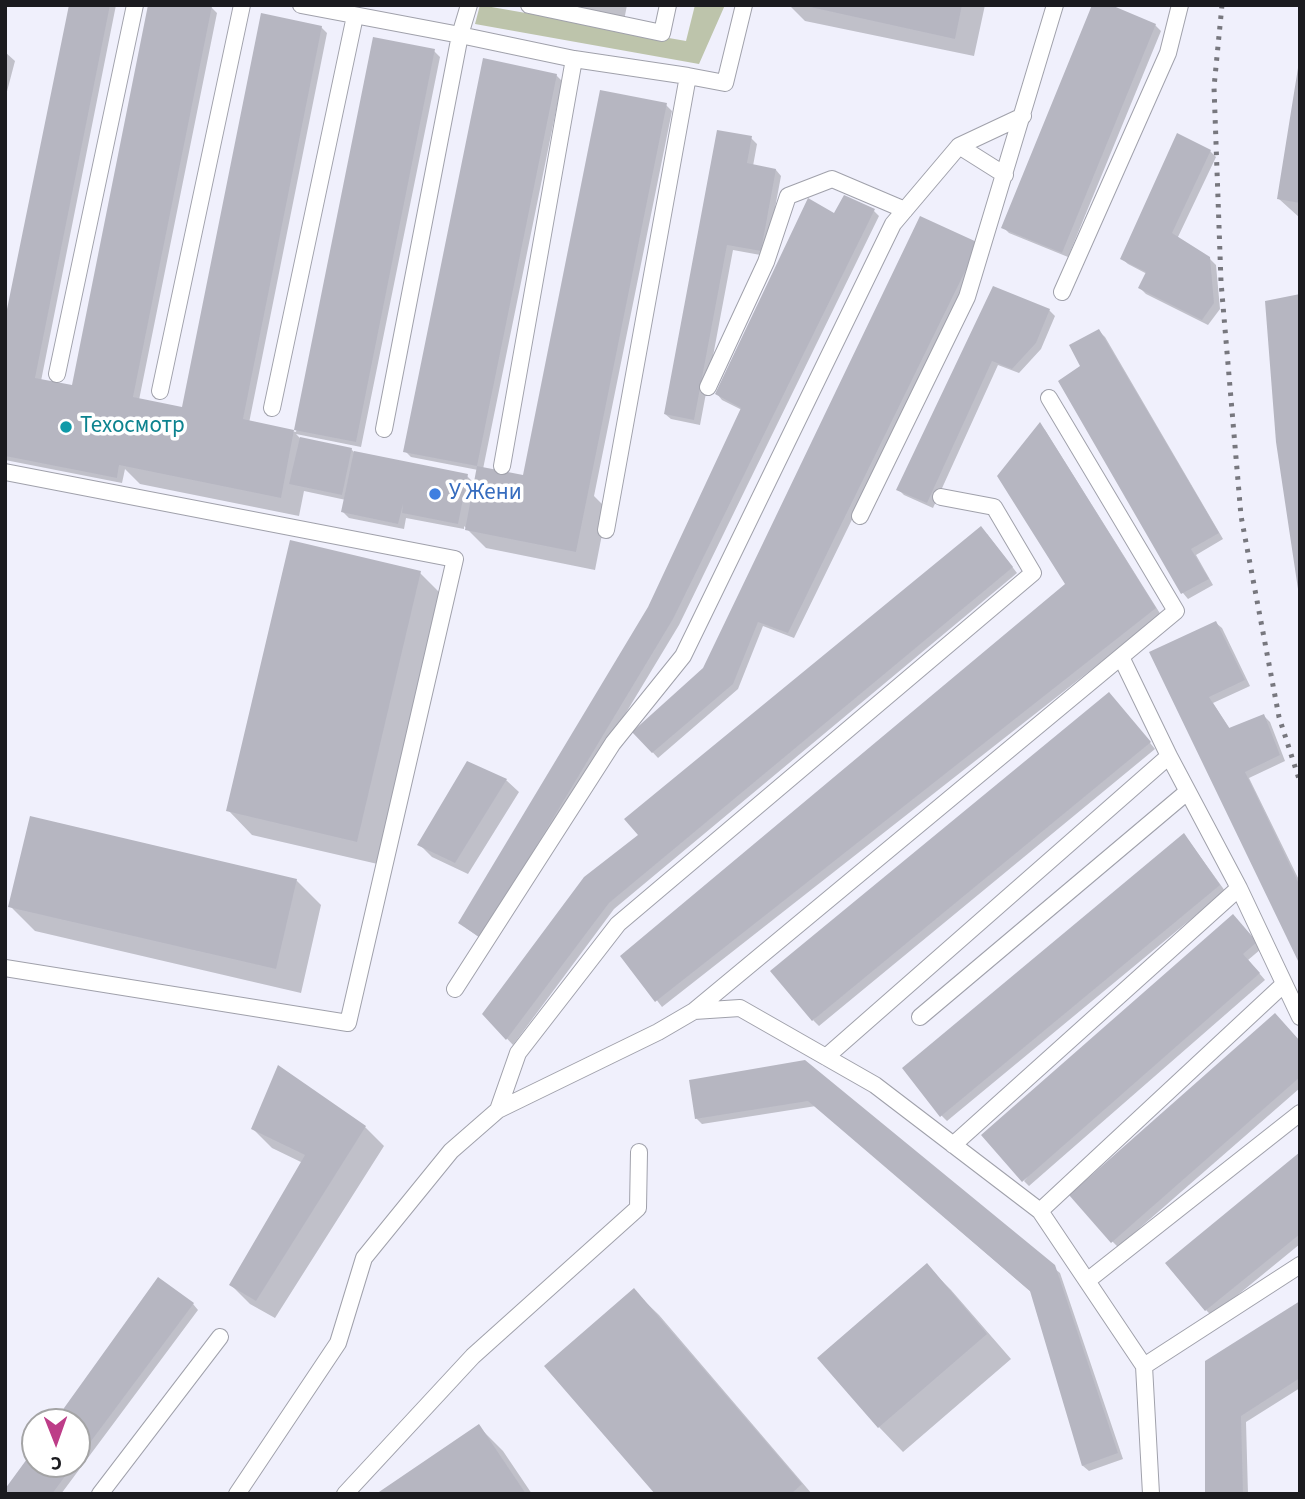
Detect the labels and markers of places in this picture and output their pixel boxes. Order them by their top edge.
place label: Техосмотр [80,413,185,441]
marker: Техосмотр [58,419,74,435]
place label: У Жени [449,480,522,508]
marker: У Жени [427,486,443,502]

